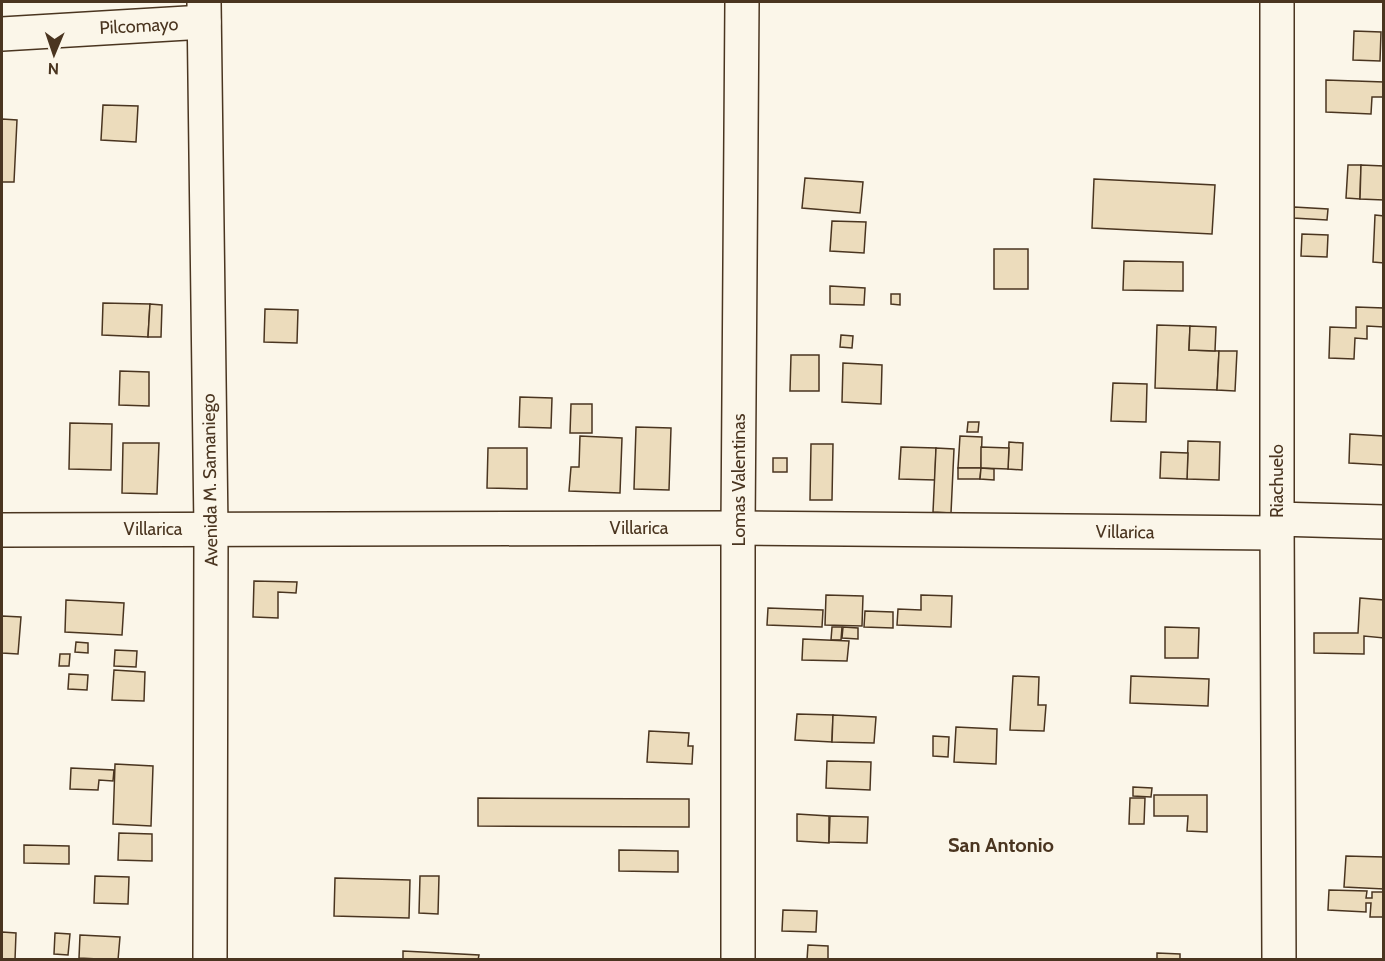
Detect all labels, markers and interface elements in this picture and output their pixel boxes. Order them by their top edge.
street label: Pilcomayo [99,13,179,39]
north arrow [24,24,84,84]
text: N [48,59,59,78]
street label: Avenida M. Samaniego [197,393,223,567]
street label: Lomas Valentinas [728,414,750,546]
street label: Riachuelo [1266,444,1288,518]
street label: Villarica [609,517,669,539]
street label: Villarica [123,518,183,540]
street label: Villarica [1095,520,1155,544]
district label: San Antonio [948,833,1054,857]

